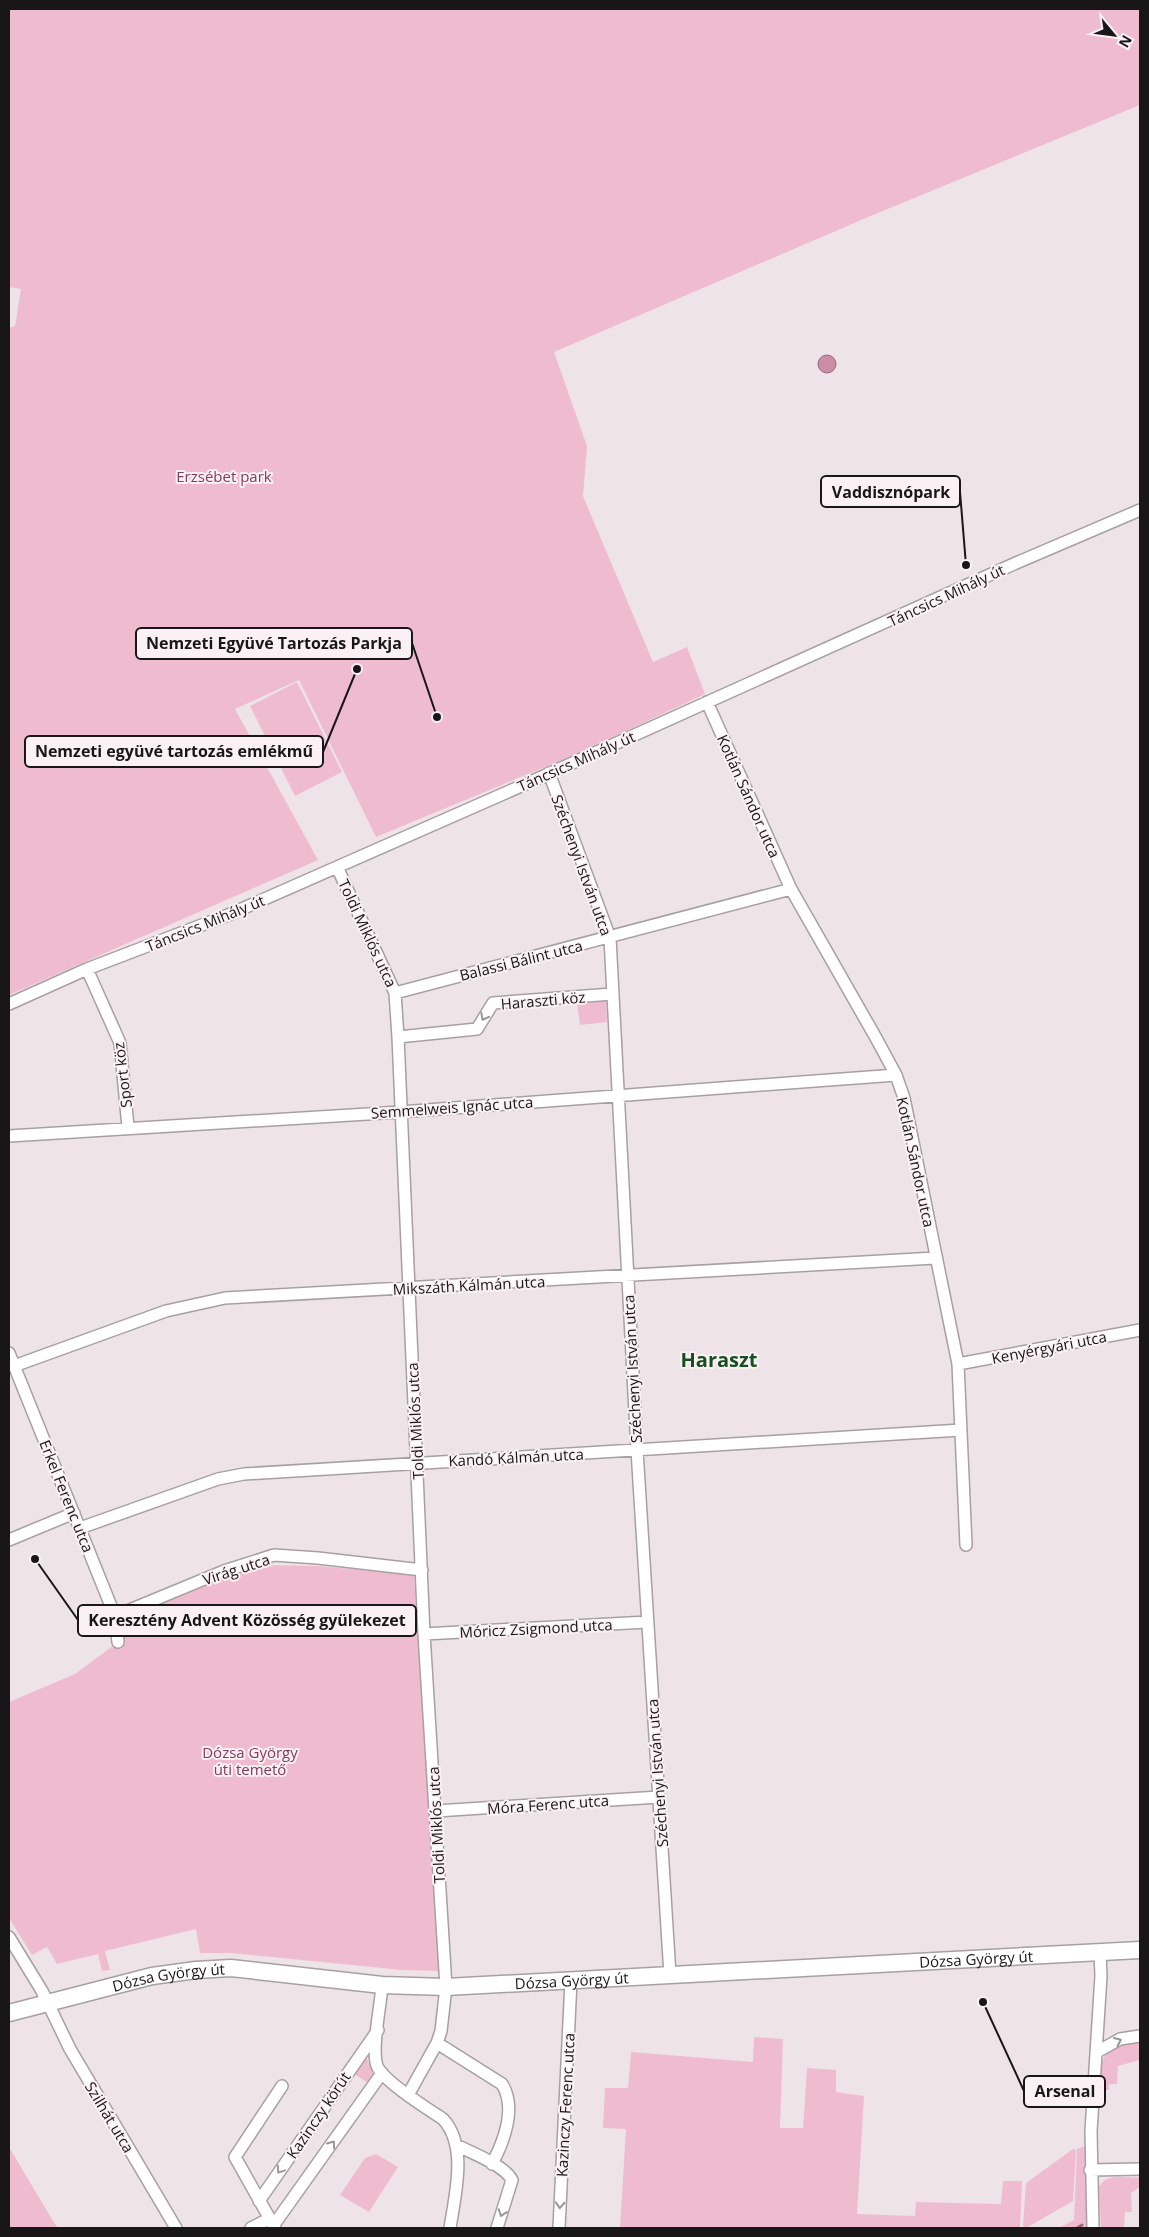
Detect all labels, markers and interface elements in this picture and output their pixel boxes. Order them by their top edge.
north arrow [1089,10,1139,60]
text: N [1115,32,1137,51]
park label: Erzsébet park [176,466,272,486]
callout: Vaddisznópark [821,476,960,507]
text: Vaddisznópark [832,481,950,503]
street label: Táncsics Mihály út [884,559,1008,631]
callout: Nemzeti Együvé Tartozás Parkja [136,628,412,659]
text: Nemzeti Együvé Tartozás Parkja [146,632,402,654]
street label: Táncsics Mihály út [514,726,638,796]
street label: Kotlán Sándor utca [713,731,785,861]
callout: Nemzeti együvé tartozás emlékmű [25,736,323,767]
text: Nemzeti együvé tartozás emlékmű [35,740,313,762]
street label: Széchenyi István utca [547,792,617,938]
street label: Toldi Miklós utca [334,876,402,990]
street label: Táncsics Mihály út [143,890,267,956]
street label: Balassi Bálint utca [457,935,585,985]
street label: Haraszti köz [500,986,586,1014]
one-way arrow [480,1012,490,1021]
street label: Sport köz [108,1041,136,1109]
street label: Semmelweis Ignác utca [370,1091,534,1123]
street label: Kotlán Sándor utca [892,1095,940,1229]
street label: Mikszáth Kálmán utca [392,1271,546,1299]
street label: Széchenyi István utca [618,1294,646,1444]
street label: Kenyérgyári utca [990,1326,1108,1368]
district label: Haraszt [681,1346,758,1373]
street label: Toldi Miklós utca [402,1362,428,1480]
street label: Erkel Ferenc utca [35,1437,99,1555]
street label: Kandó Kálmán utca [448,1443,584,1471]
street label: Virág utca [200,1549,272,1589]
callout: Keresztény Advent Közösség gyülekezet [78,1605,416,1636]
text: Keresztény Advent Közösség gyülekezet [88,1609,406,1631]
street label: Móricz Zsigmond utca [459,1614,613,1642]
street label: Széchenyi István utca [642,1698,672,1848]
park label: Dózsa György úti temető [202,1742,298,1779]
street label: Toldi Miklós utca [423,1766,449,1884]
street label: Móra Ferenc utca [486,1790,610,1818]
street label: Dózsa György út [919,1946,1034,1972]
street label: Dózsa György út [110,1958,225,1996]
street label: Dózsa György út [514,1967,629,1993]
street label: Kazinczy Ferenc utca [551,2032,579,2178]
one-way arrow [1112,2038,1121,2048]
street label: Kazinczy körút [282,2068,354,2162]
callout: Arsenal [1024,2076,1105,2107]
street label: Szilhát utca [81,2078,139,2156]
text: Arsenal [1035,2080,1095,2102]
one-way arrow [326,2140,335,2150]
one-way arrow [277,2165,286,2174]
one-way arrow [555,2201,566,2209]
one-way arrow [498,2209,508,2217]

